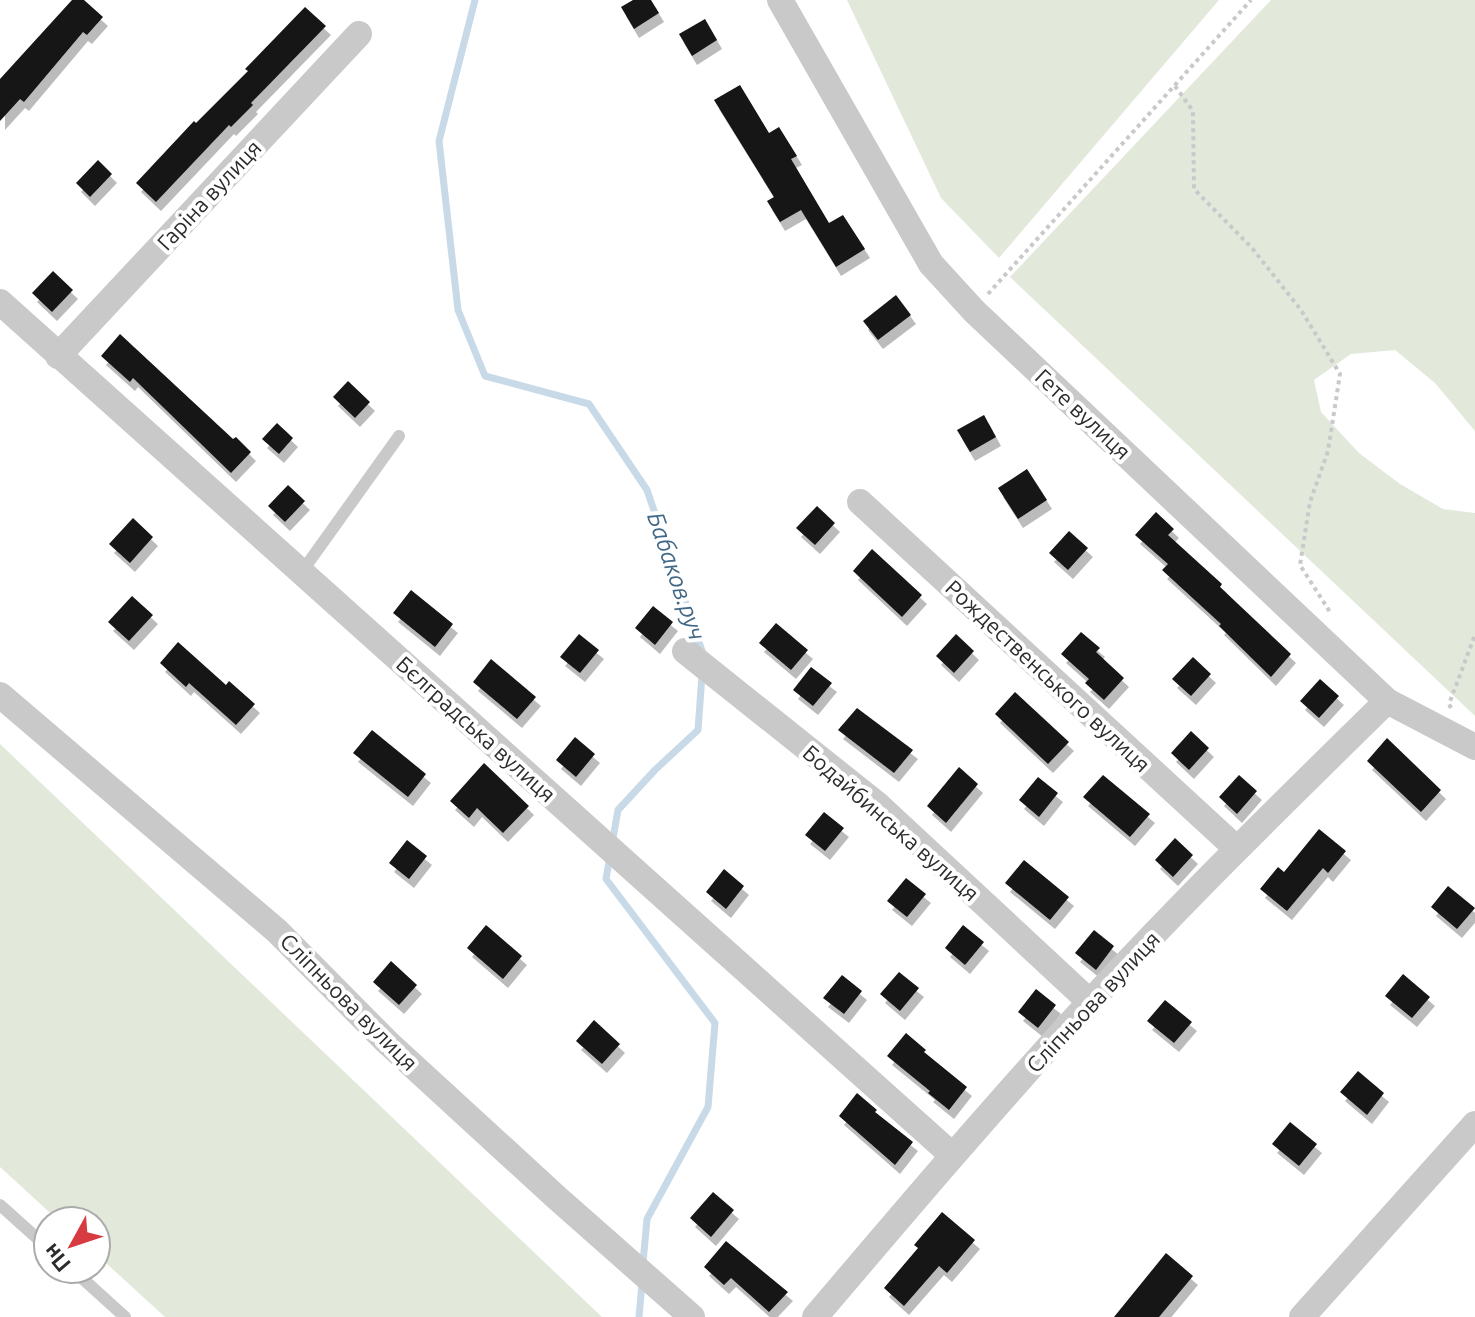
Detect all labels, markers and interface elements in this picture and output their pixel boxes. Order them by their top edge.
street label: Гаріна вулиця [152,135,266,255]
street label: Гете вулиця [1031,363,1136,464]
water label: Бабаков.руч [642,508,711,643]
street label: Рождественського вулиця [941,574,1156,777]
street label: Бєлградська вулиця [392,651,561,807]
street label: Бодайбинська вулиця [798,740,984,906]
street label: Сліпньова вулиця [1021,926,1164,1077]
street label: Сліпньова вулиця [276,928,423,1075]
north arrow [32,1205,112,1285]
text: Пн [37,1239,75,1277]

